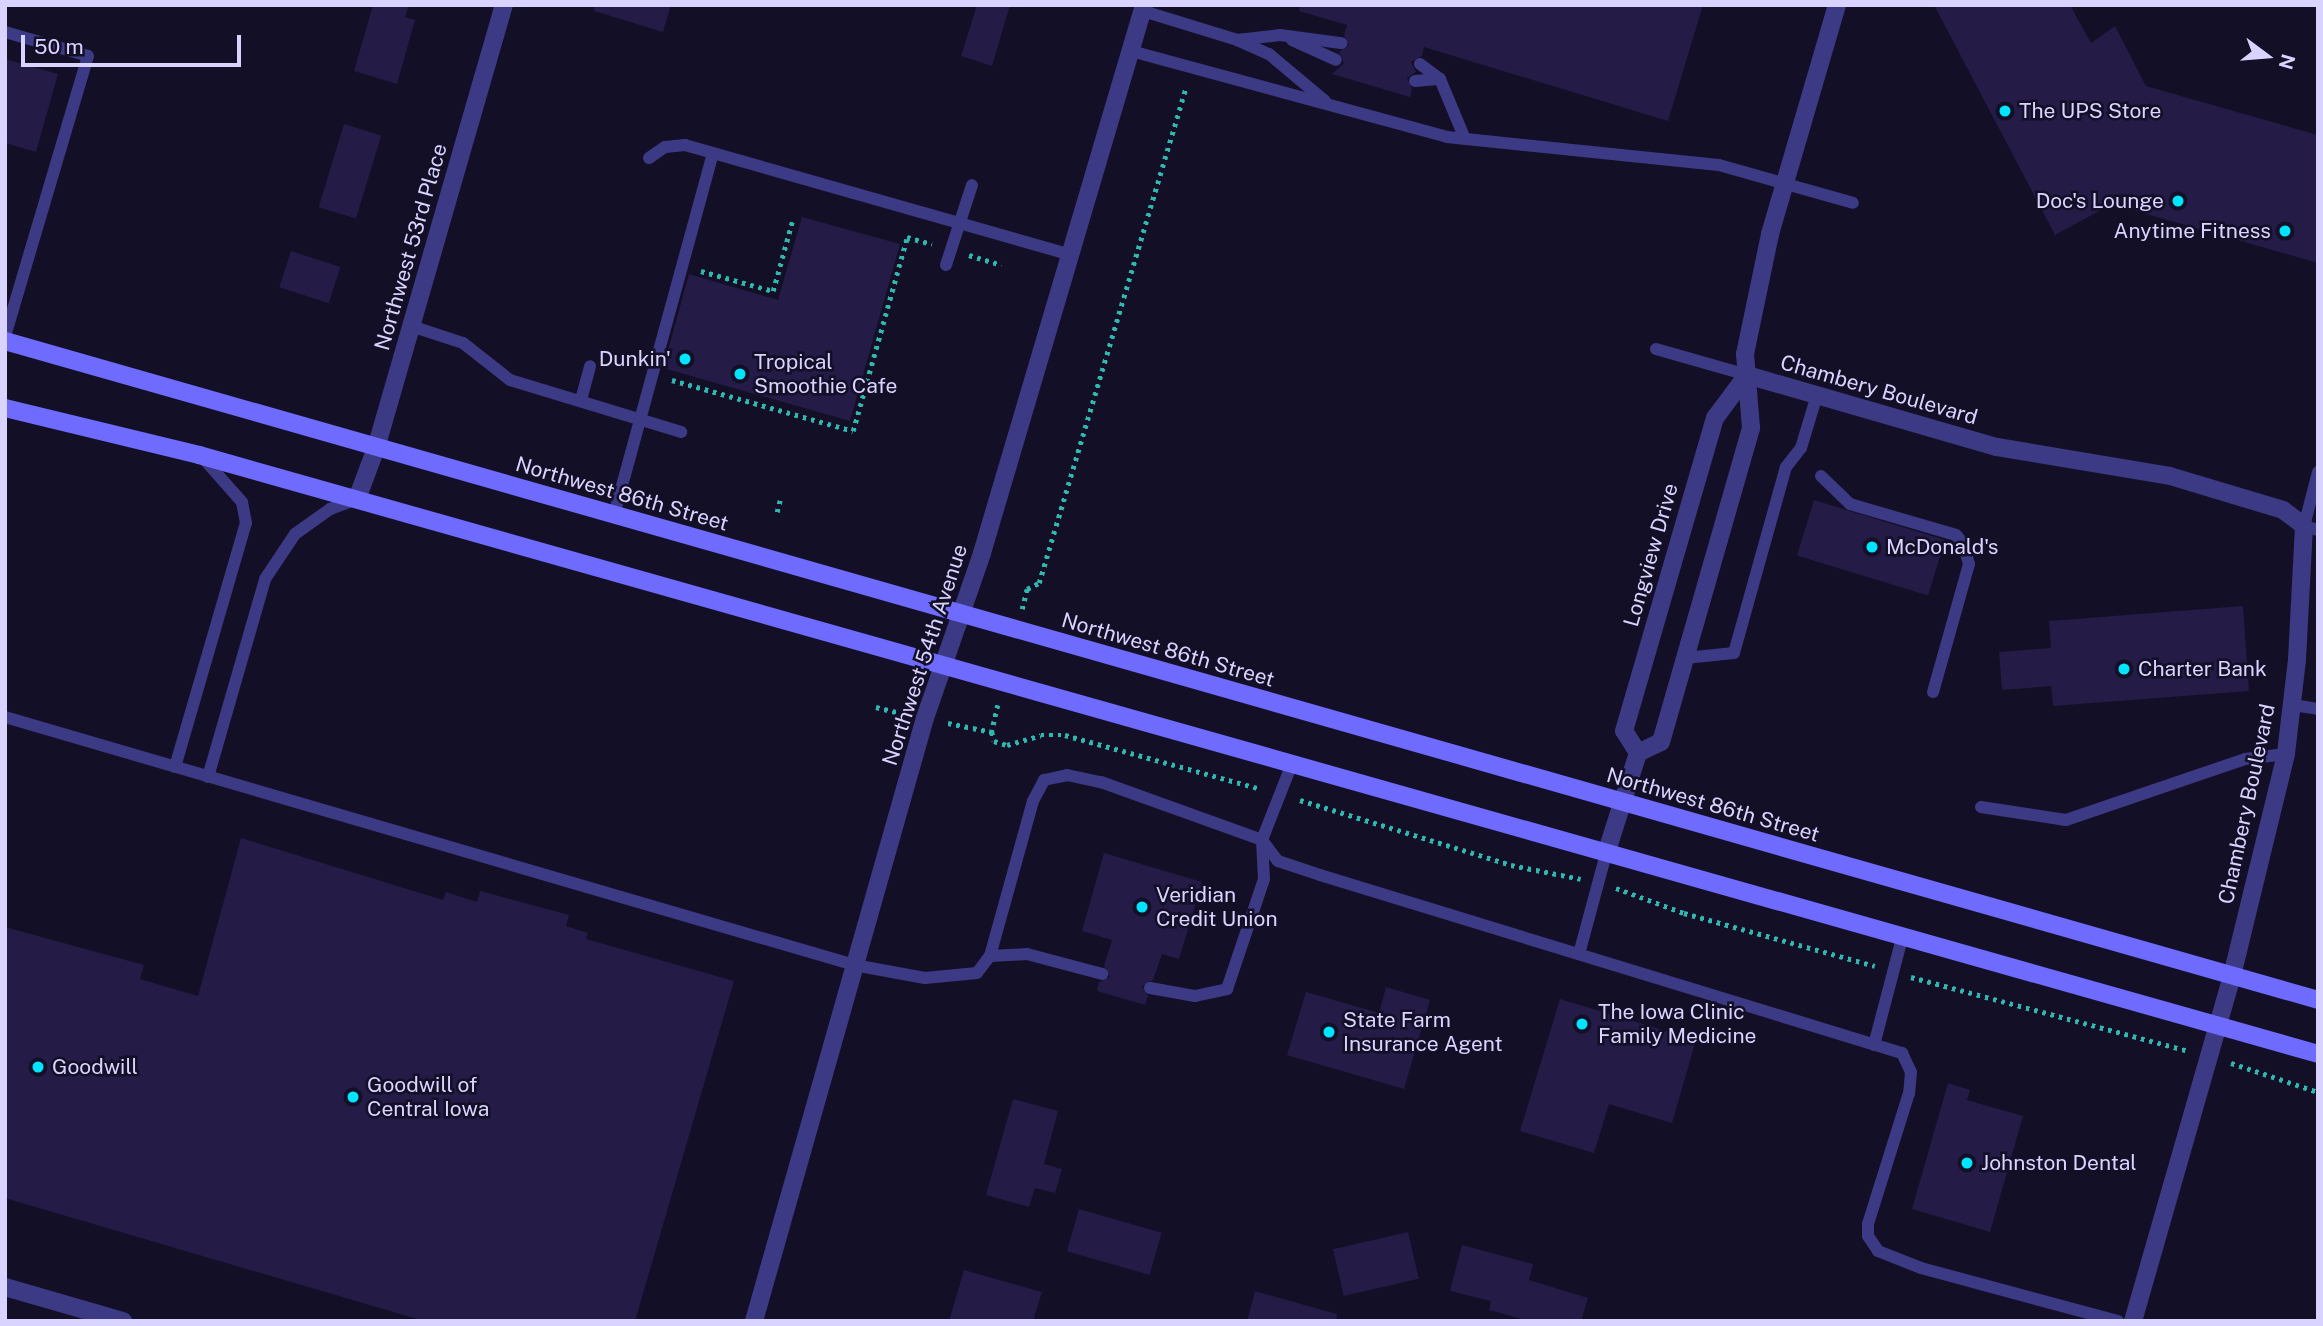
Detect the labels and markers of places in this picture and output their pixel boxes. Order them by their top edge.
place label: The UPS Store [2019,98,2161,124]
marker: The UPS Store [1997,103,2013,119]
place label: Doc's Lounge [2036,188,2164,214]
marker: Doc's Lounge [2170,193,2186,209]
place label: Anytime Fitness [2113,218,2271,244]
marker: Anytime Fitness [2277,223,2293,239]
place label: Dunkin' [599,346,671,372]
place label: Tropical Smoothie Cafe [754,349,898,399]
marker: Dunkin' [677,351,693,367]
marker: Tropical Smoothie Cafe [732,366,748,382]
place label: McDonald's [1886,534,1998,560]
marker: McDonald's [1864,539,1880,555]
place label: Charter Bank [2138,656,2267,682]
marker: Charter Bank [2116,661,2132,677]
place label: Veridian Credit Union [1156,882,1278,932]
marker: Veridian Credit Union [1134,899,1150,915]
place label: The Iowa Clinic Family Medicine [1598,999,1756,1049]
place label: State Farm Insurance Agent [1343,1007,1503,1057]
marker: The Iowa Clinic Family Medicine [1572,1014,1592,1034]
marker: State Farm Insurance Agent [1321,1024,1337,1040]
place label: Goodwill [52,1054,138,1080]
marker: Goodwill [30,1059,46,1075]
place label: Goodwill of Central Iowa [367,1072,489,1122]
marker: Goodwill of Central Iowa [345,1089,361,1105]
place label: Johnston Dental [1981,1150,2137,1176]
marker: Johnston Dental [1959,1155,1975,1171]

